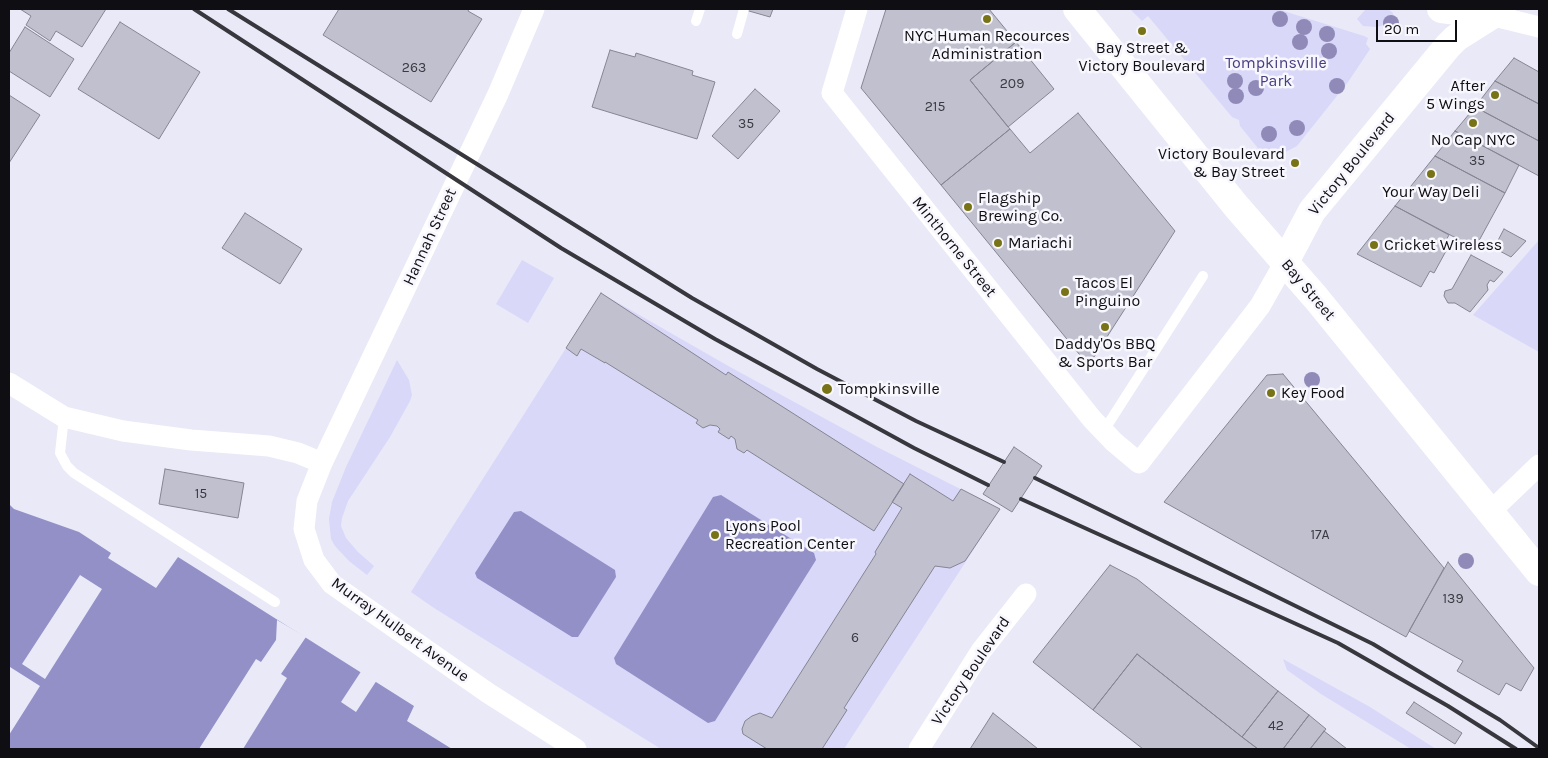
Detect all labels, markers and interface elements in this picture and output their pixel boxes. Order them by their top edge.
scale bar [1378,10,1459,42]
marker: NYC Human Recources Administration [981,13,993,25]
text: 20 m [1384,20,1419,38]
marker: Bay Street & Victory Boulevard [1136,25,1148,37]
place label: NYC Human Recources Administration [904,26,1070,64]
place label: Bay Street & Victory Boulevard [1079,38,1205,76]
park label: Tompkinsville Park [1225,53,1327,91]
house number: 263 [402,60,426,76]
house number: 209 [1000,76,1024,92]
place label: After 5 Wings [1426,76,1485,114]
marker: After 5 Wings [1489,89,1501,101]
house number: 215 [925,99,945,115]
street label: Victory Boulevard [1305,109,1399,219]
house number: 35 [738,116,754,132]
marker: No Cap NYC [1467,117,1479,129]
place label: No Cap NYC [1431,130,1515,150]
place label: Victory Boulevard & Bay Street [1158,144,1285,182]
house number: 35 [1469,153,1485,169]
marker: Victory Boulevard & Bay Street [1289,157,1301,169]
marker: Your Way Deli [1425,168,1437,180]
place label: Your Way Deli [1382,182,1480,202]
street label: Hannah Street [399,185,461,289]
place label: Flagship Brewing Co. [978,188,1062,226]
street label: Minthorne Street [908,193,1000,301]
marker: Flagship Brewing Co. [962,201,974,213]
place label: Mariachi [1008,233,1072,253]
place label: Cricket Wireless [1384,235,1502,255]
marker: Mariachi [992,237,1004,249]
marker: Cricket Wireless [1368,239,1380,251]
street label: Bay Street [1277,256,1339,324]
place label: Tacos El Pinguino [1075,273,1140,311]
marker: Tacos El Pinguino [1059,286,1071,298]
marker: Daddy'Os BBQ & Sports Bar [1099,321,1111,333]
place label: Daddy'Os BBQ & Sports Bar [1055,334,1155,372]
place label: Tompkinsville [838,379,940,399]
marker: Tompkinsville [820,382,834,396]
place label: Key Food [1281,383,1345,403]
marker: Key Food [1265,387,1277,399]
house number: 15 [195,486,207,502]
place label: Lyons Pool Recreation Center [725,516,855,554]
house number: 17A [1310,527,1330,543]
marker: Lyons Pool Recreation Center [709,529,721,541]
street label: Murray Hulbert Avenue [327,574,473,686]
house number: 139 [1442,591,1464,607]
street label: Victory Boulevard [928,613,1014,729]
house number: 6 [851,630,859,646]
house number: 42 [1268,718,1284,734]

